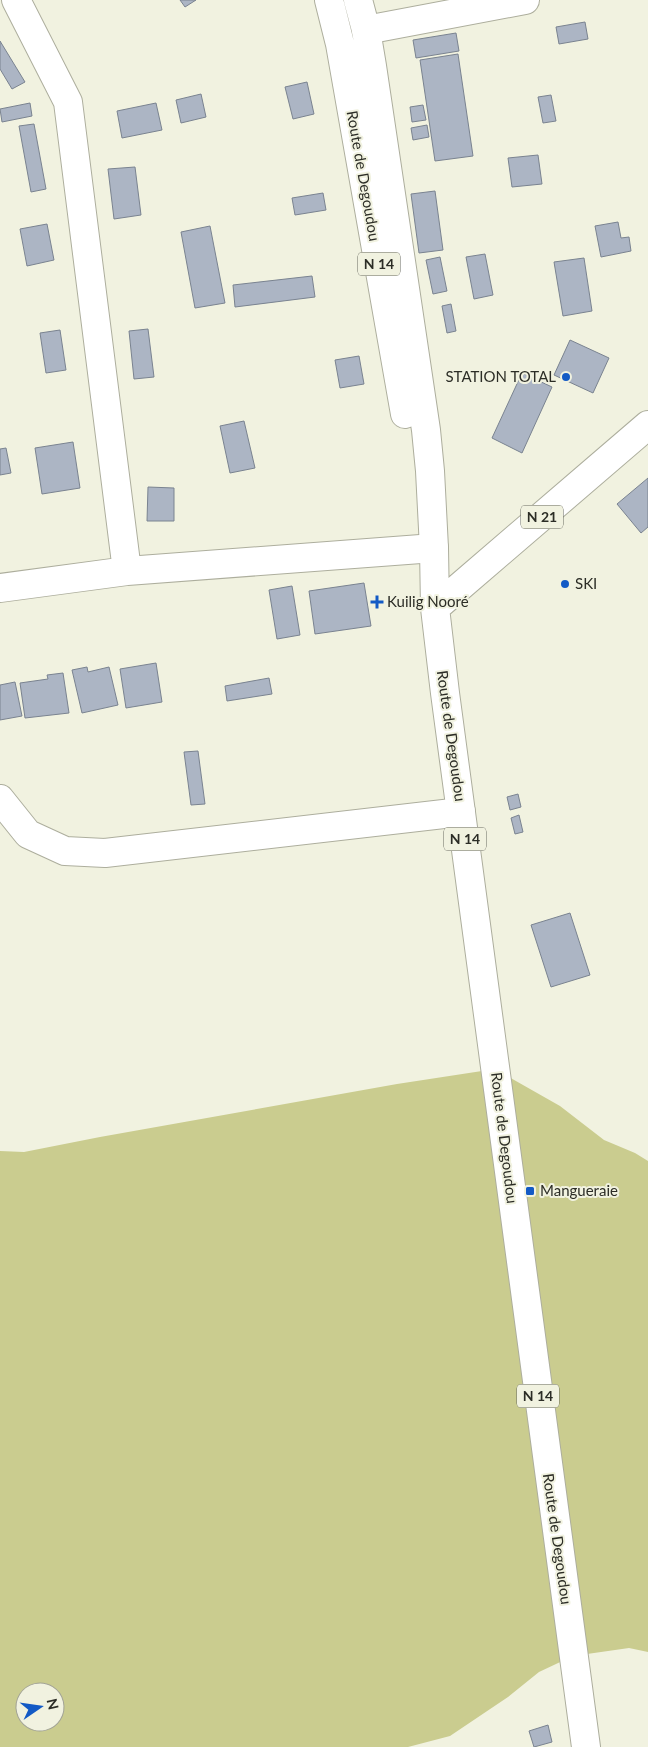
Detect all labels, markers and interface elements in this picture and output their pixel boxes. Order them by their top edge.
street label: Route de Degoudou [344,109,384,242]
road number: N 14 [358,252,400,276]
place label: STATION TOTAL [445,367,556,385]
marker: STATION TOTAL [560,371,572,383]
road number: N 21 [521,506,563,528]
place label: SKI [575,574,597,592]
marker: SKI [559,578,571,590]
place label: Kuilig Nooré [387,592,469,610]
marker: Kuilig Nooré [371,596,383,608]
street label: Route de Degoudou [434,669,470,803]
road number: N 14 [444,828,486,851]
street label: Route de Degoudou [488,1071,522,1205]
place label: Mangueraie [540,1181,618,1199]
marker: Mangueraie [524,1185,536,1197]
road number: N 14 [517,1384,559,1408]
street label: Route de Degoudou [540,1472,576,1606]
north arrow [15,1682,65,1732]
text: N [44,1697,63,1711]

